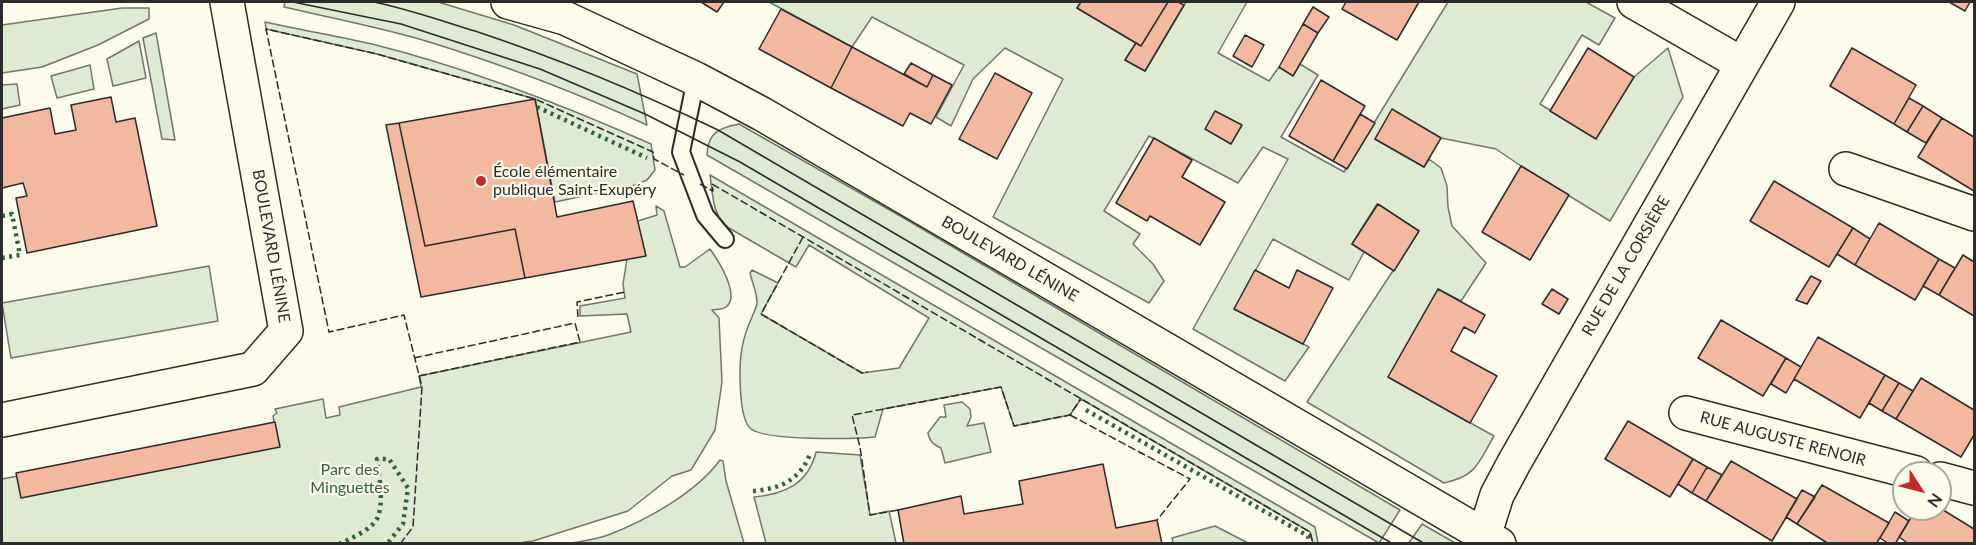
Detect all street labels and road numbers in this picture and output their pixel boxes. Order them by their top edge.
street label: BOULEVARD LÉNINE [248,168,294,324]
street label: RUE DE LA CORSIÈRE [1578,192,1674,340]
street label: BOULEVARD LÉNINE [938,212,1082,306]
street label: RUE AUGUSTE RENOIR [1698,408,1868,470]

